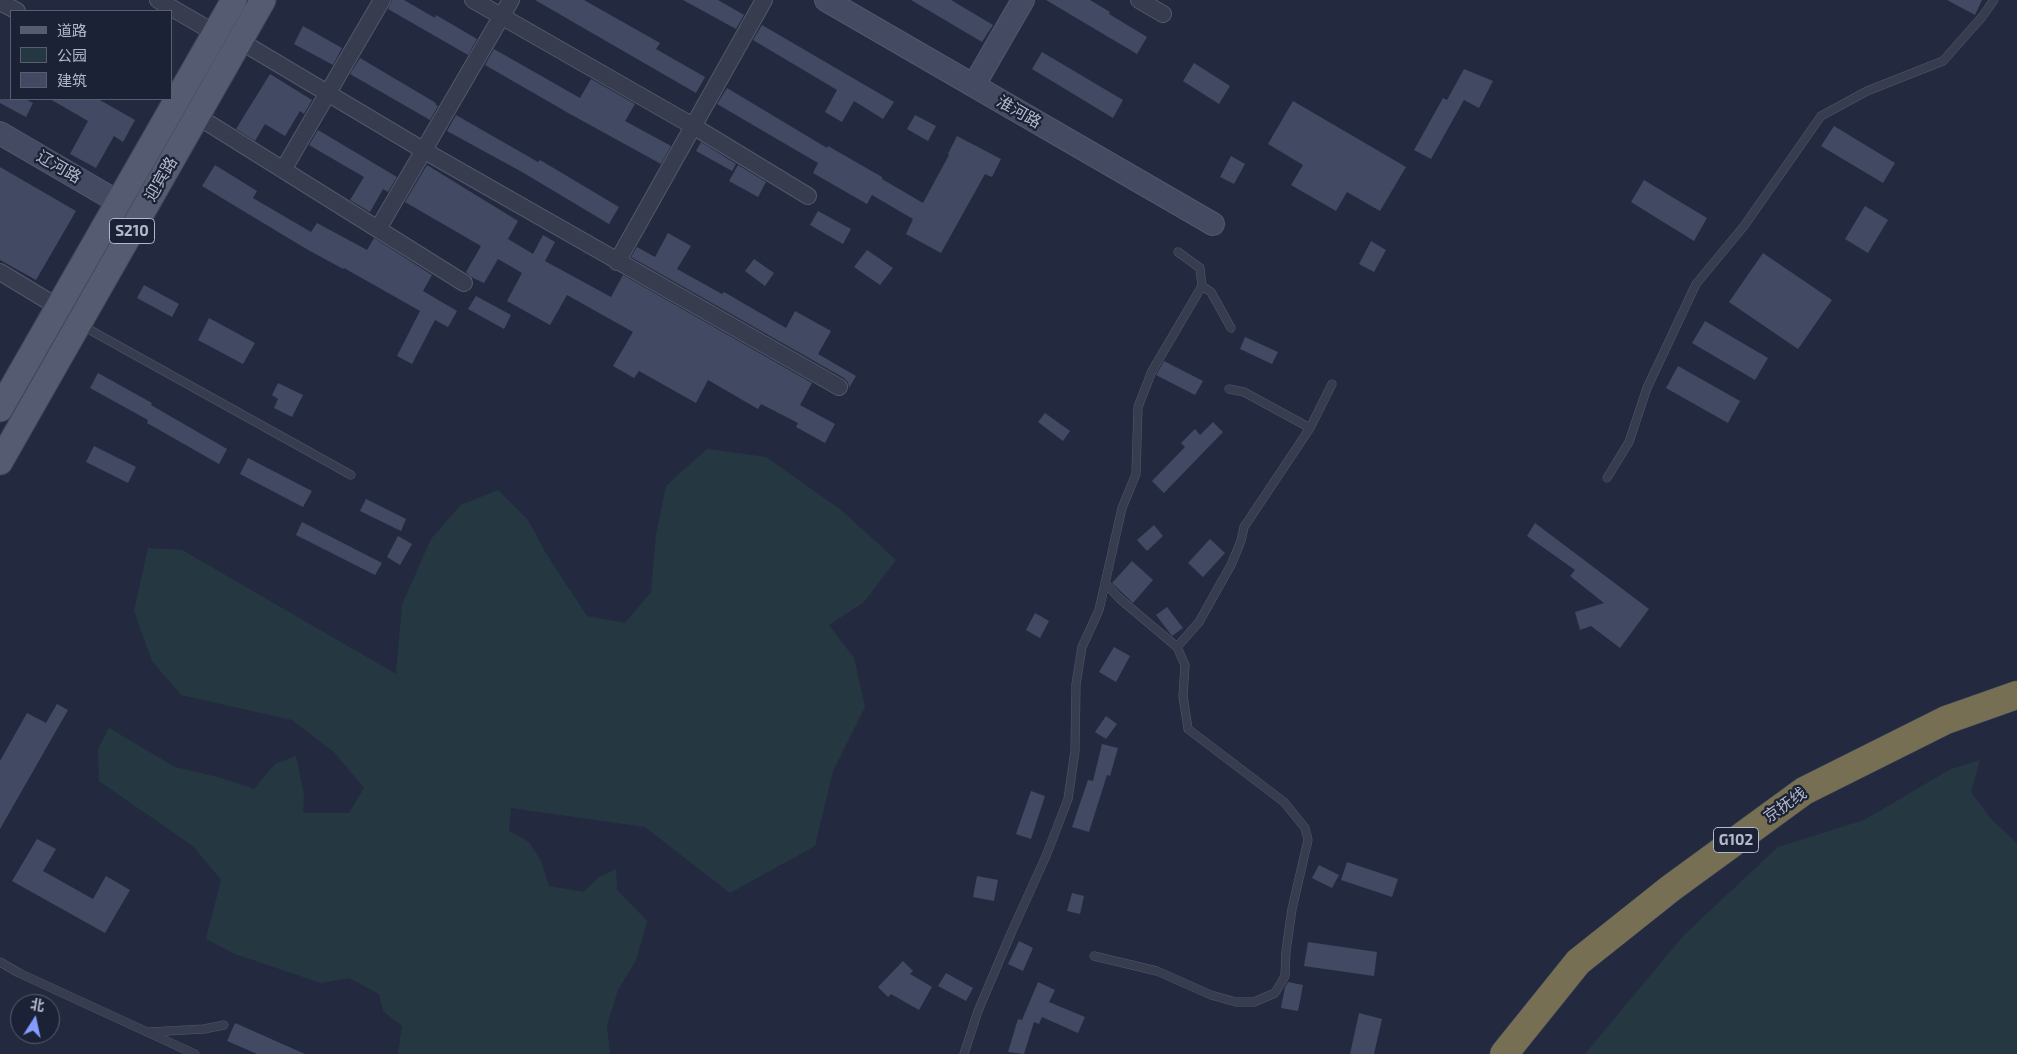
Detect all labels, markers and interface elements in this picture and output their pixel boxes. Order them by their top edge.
legend [10,10,172,100]
text: 道路 [57,21,87,39]
text: 公园 [57,46,87,64]
text: 建筑 [57,71,87,89]
street label: 淮河路 [993,92,1045,132]
street label: 辽河路 [33,147,85,187]
street label: 迎宾路 [141,153,181,205]
road number: S210 [110,218,154,244]
street label: 京抚线 [1760,783,1810,827]
road number: G102 [1714,828,1758,852]
north arrow [10,994,60,1044]
text: 北 [29,995,46,1014]

